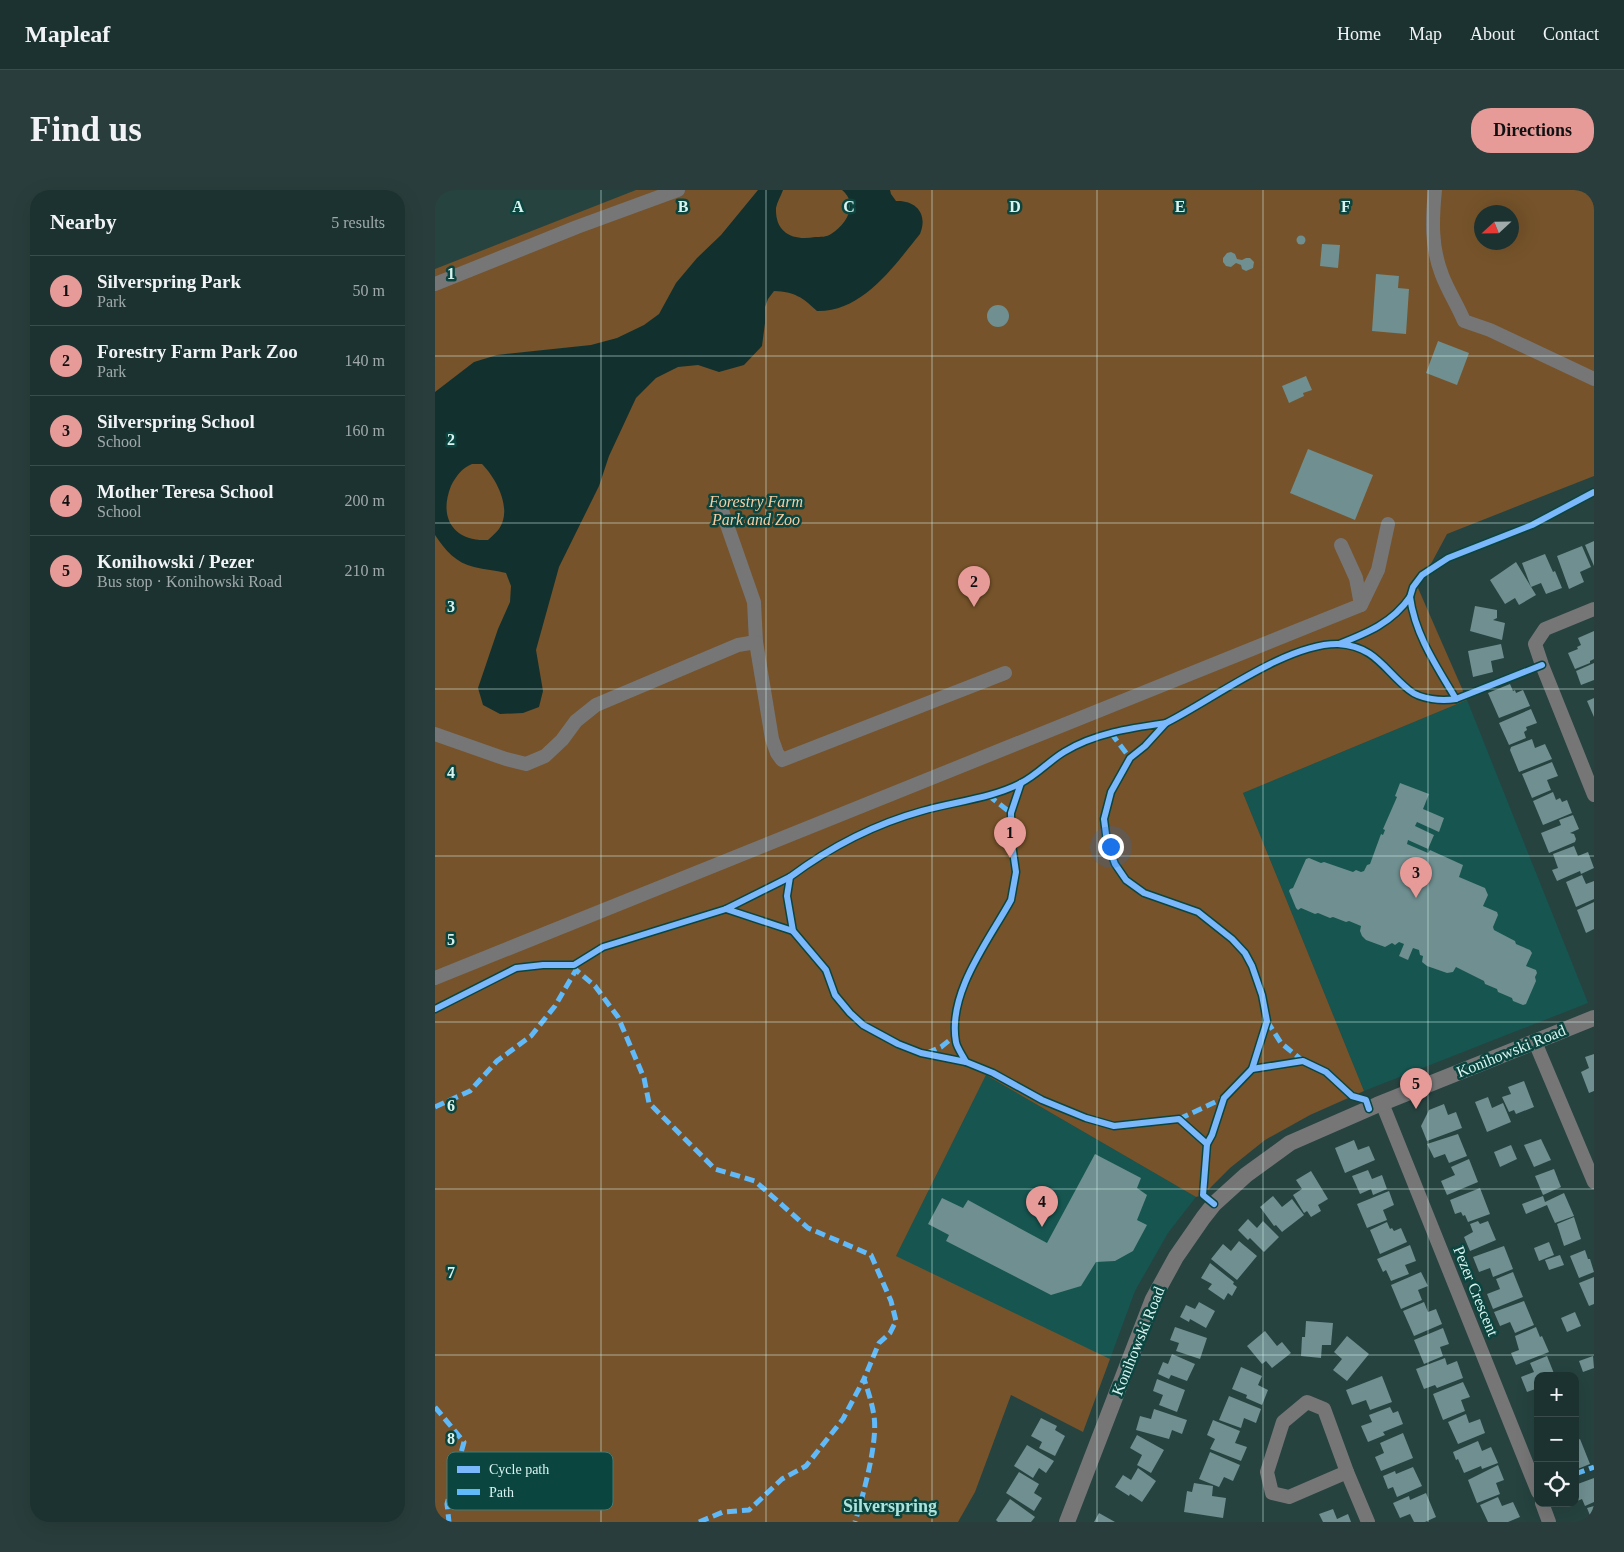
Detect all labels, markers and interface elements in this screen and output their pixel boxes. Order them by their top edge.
text: Mapleaf [25,21,110,47]
text: Home [1337,24,1381,44]
text: Map [1409,24,1442,44]
text: About [1470,24,1515,44]
text: Contact [1543,24,1599,44]
button: Directions [1471,108,1594,153]
text: Find us [30,110,142,149]
text: A [512,198,524,215]
text: B [678,198,689,215]
text: C [843,198,855,215]
text: D [1009,198,1021,215]
text: E [1175,198,1185,215]
text: F [1341,198,1351,215]
north arrow [1474,205,1519,250]
text: Nearby [50,210,117,234]
text: 5 results [331,214,385,231]
text: 1 [447,265,455,282]
text: Silverspring Park [97,271,241,292]
text: 1 [62,282,70,299]
text: 50 m [353,282,385,299]
text: Park [97,293,126,310]
text: Forestry Farm Park Zoo [97,341,298,362]
text: 2 [62,352,70,369]
text: 140 m [345,352,385,369]
text: Park [97,363,126,380]
text: Silverspring School [97,411,255,432]
text: 3 [62,422,70,439]
text: 160 m [345,422,385,439]
text: 2 [447,431,455,448]
text: School [97,433,141,450]
text: Mother Teresa School [97,481,274,502]
text: 4 [62,492,70,509]
text: 200 m [345,492,385,509]
park label: Forestry Farm Park and Zoo [708,493,803,528]
text: School [97,503,141,520]
text: Konihowski / Pezer [97,551,254,572]
text: 5 [62,562,70,579]
text: 210 m [345,562,385,579]
pin: 2 [958,566,990,607]
text: Bus stop · Konihowski Road [97,573,282,590]
text: 3 [447,598,455,615]
text: 4 [447,764,455,781]
pin: 1 [994,817,1026,858]
your location [1098,834,1124,860]
pin: 3 [1400,857,1432,898]
text: 5 [447,931,455,948]
street label: Konihowski Road [1454,1021,1568,1081]
pin: 5 [1400,1068,1432,1109]
text: 6 [447,1097,455,1114]
pin: 4 [1026,1186,1058,1227]
street label: Pezer Crescent [1450,1244,1502,1339]
text: 7 [447,1264,455,1281]
street label: Konihowski Road [1108,1284,1168,1398]
map controls [1534,1372,1579,1507]
button: + [1534,1372,1579,1417]
button: − [1534,1417,1579,1462]
text: 8 [447,1430,455,1447]
legend [447,1452,613,1510]
text: Cycle path [489,1462,549,1477]
button: locate [1534,1462,1579,1507]
text: Path [489,1485,514,1500]
district label: Silverspring [843,1496,937,1516]

